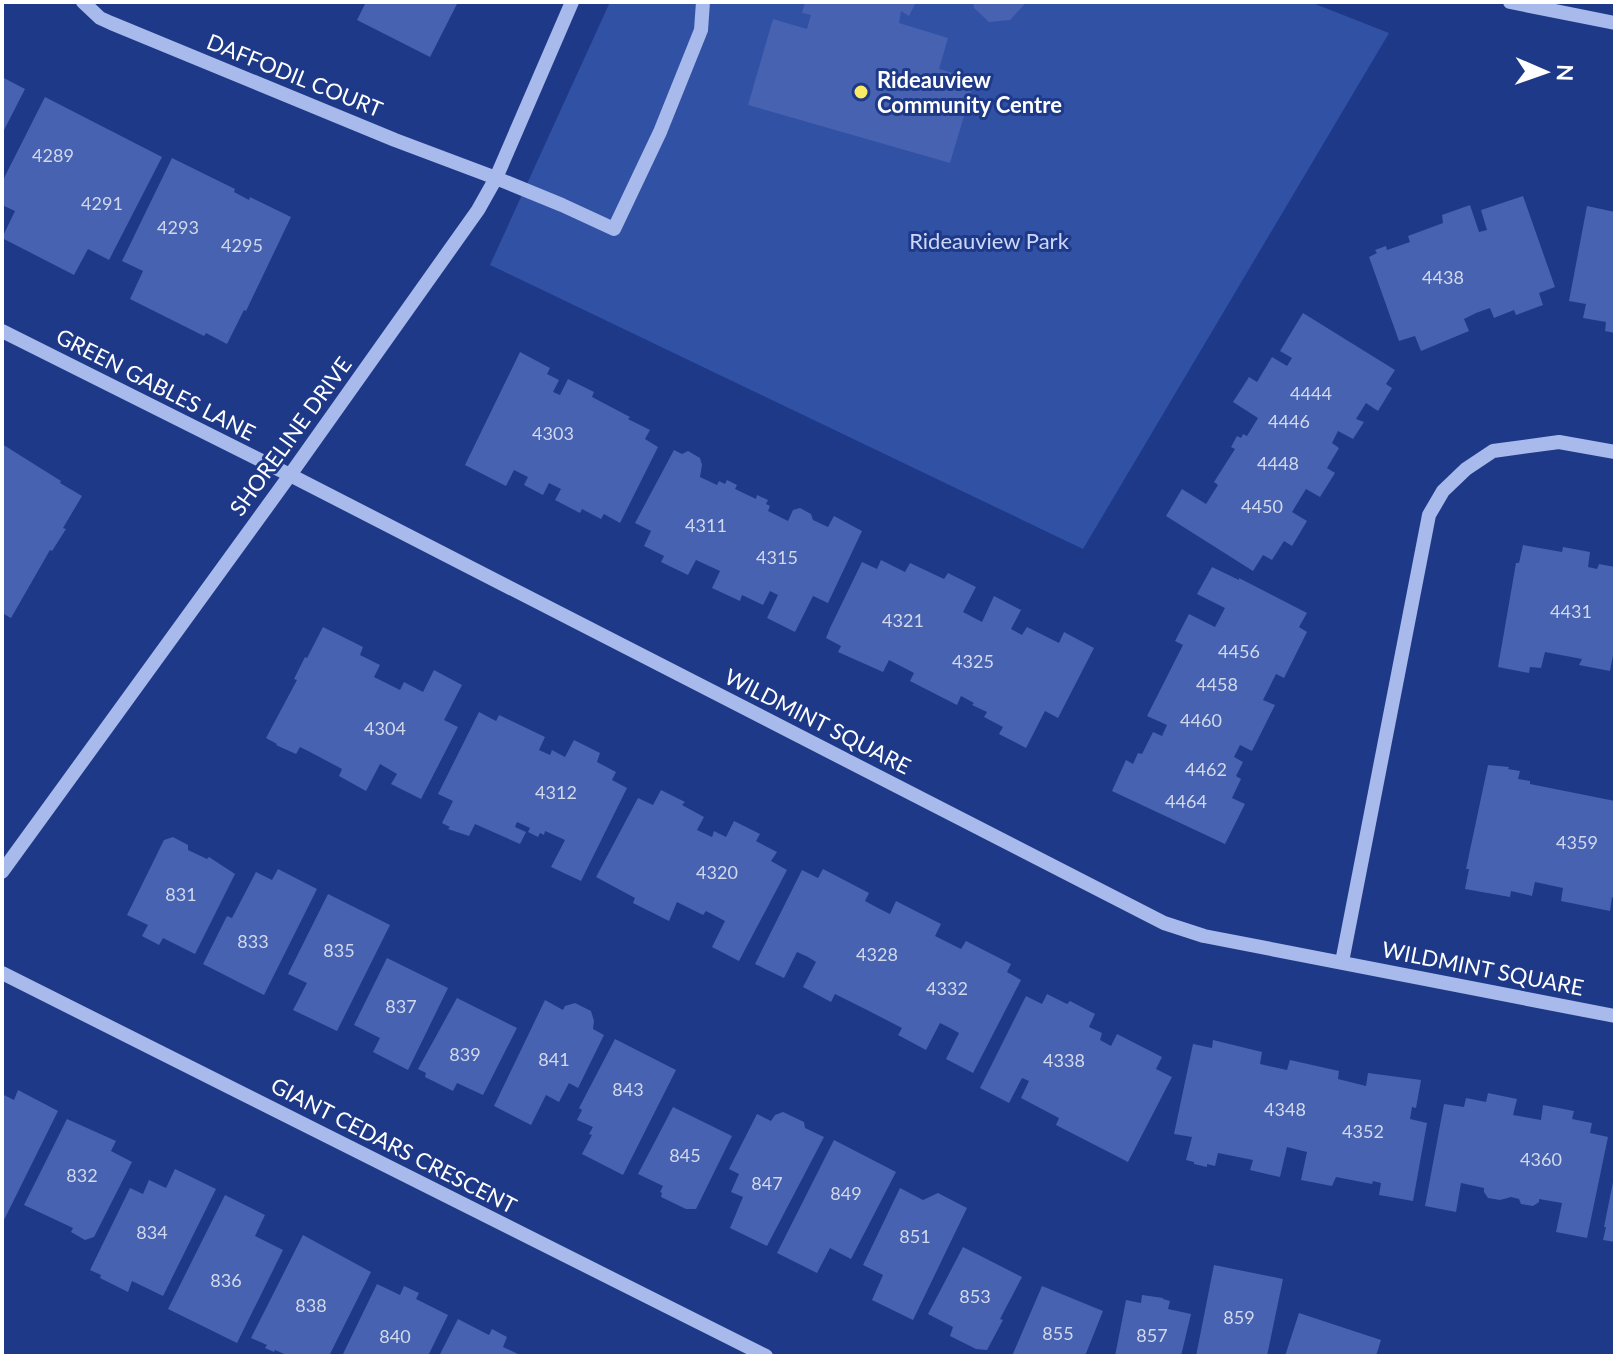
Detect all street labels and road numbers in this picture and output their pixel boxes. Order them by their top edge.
street label: DAFFODIL COURT [203,27,387,123]
street label: GREEN GABLES LANE [52,322,260,446]
street label: SHORELINE DRIVE [223,351,357,521]
street label: WILDMINT SQUARE [721,662,915,780]
street label: WILDMINT SQUARE [1380,935,1586,1001]
street label: GIANT CEDARS CRESCENT [267,1071,521,1219]

